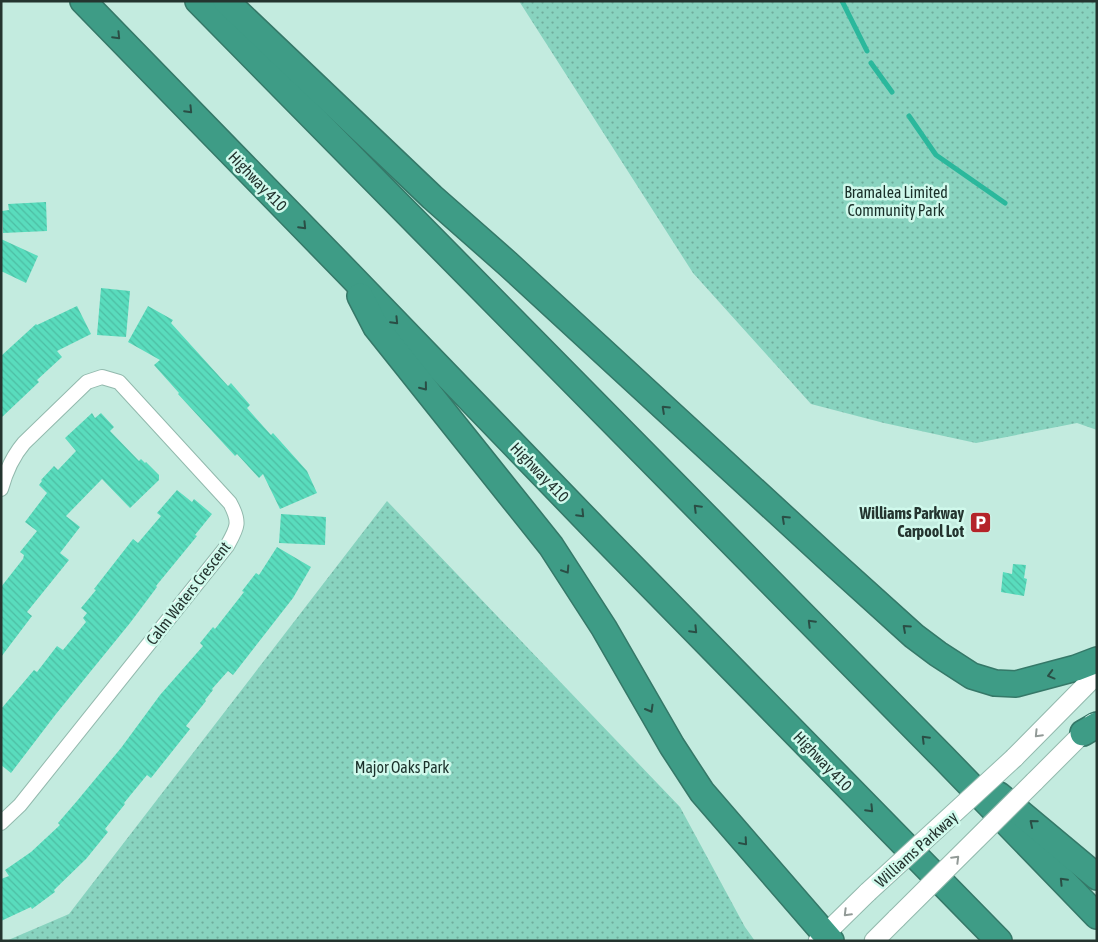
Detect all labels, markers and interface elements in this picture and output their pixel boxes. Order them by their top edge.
one-way arrow [111,30,120,39]
one-way arrow [183,104,192,113]
street label: Highway 410 [224,147,291,215]
park label: Bramalea Limited Community Park [844,183,948,220]
one-way arrow [297,220,306,229]
one-way arrow [389,316,398,325]
one-way arrow [418,381,426,390]
one-way arrow [662,406,671,415]
street label: Highway 410 [506,438,573,506]
one-way arrow [694,504,703,513]
place label: Williams Parkway Carpool Lot [859,504,964,540]
one-way arrow [575,508,584,517]
parking icon: Williams Parkway Carpool Lot [968,510,992,534]
one-way arrow [782,516,791,525]
street label: Calm Waters Crescent [142,538,234,648]
one-way arrow [560,565,570,574]
one-way arrow [808,620,817,629]
one-way arrow [689,624,698,633]
one-way arrow [902,625,911,634]
one-way arrow [1047,670,1055,680]
one-way arrow [644,704,654,713]
street label: Highway 410 [789,727,856,795]
one-way arrow [1035,728,1044,737]
one-way arrow [922,736,931,745]
park label: Major Oaks Park [355,758,449,777]
one-way arrow [864,803,873,812]
street label: Williams Parkway [871,807,962,891]
one-way arrow [1029,820,1038,829]
one-way arrow [738,836,747,845]
one-way arrow [951,856,960,865]
one-way arrow [1060,877,1069,886]
one-way arrow [843,907,852,916]

